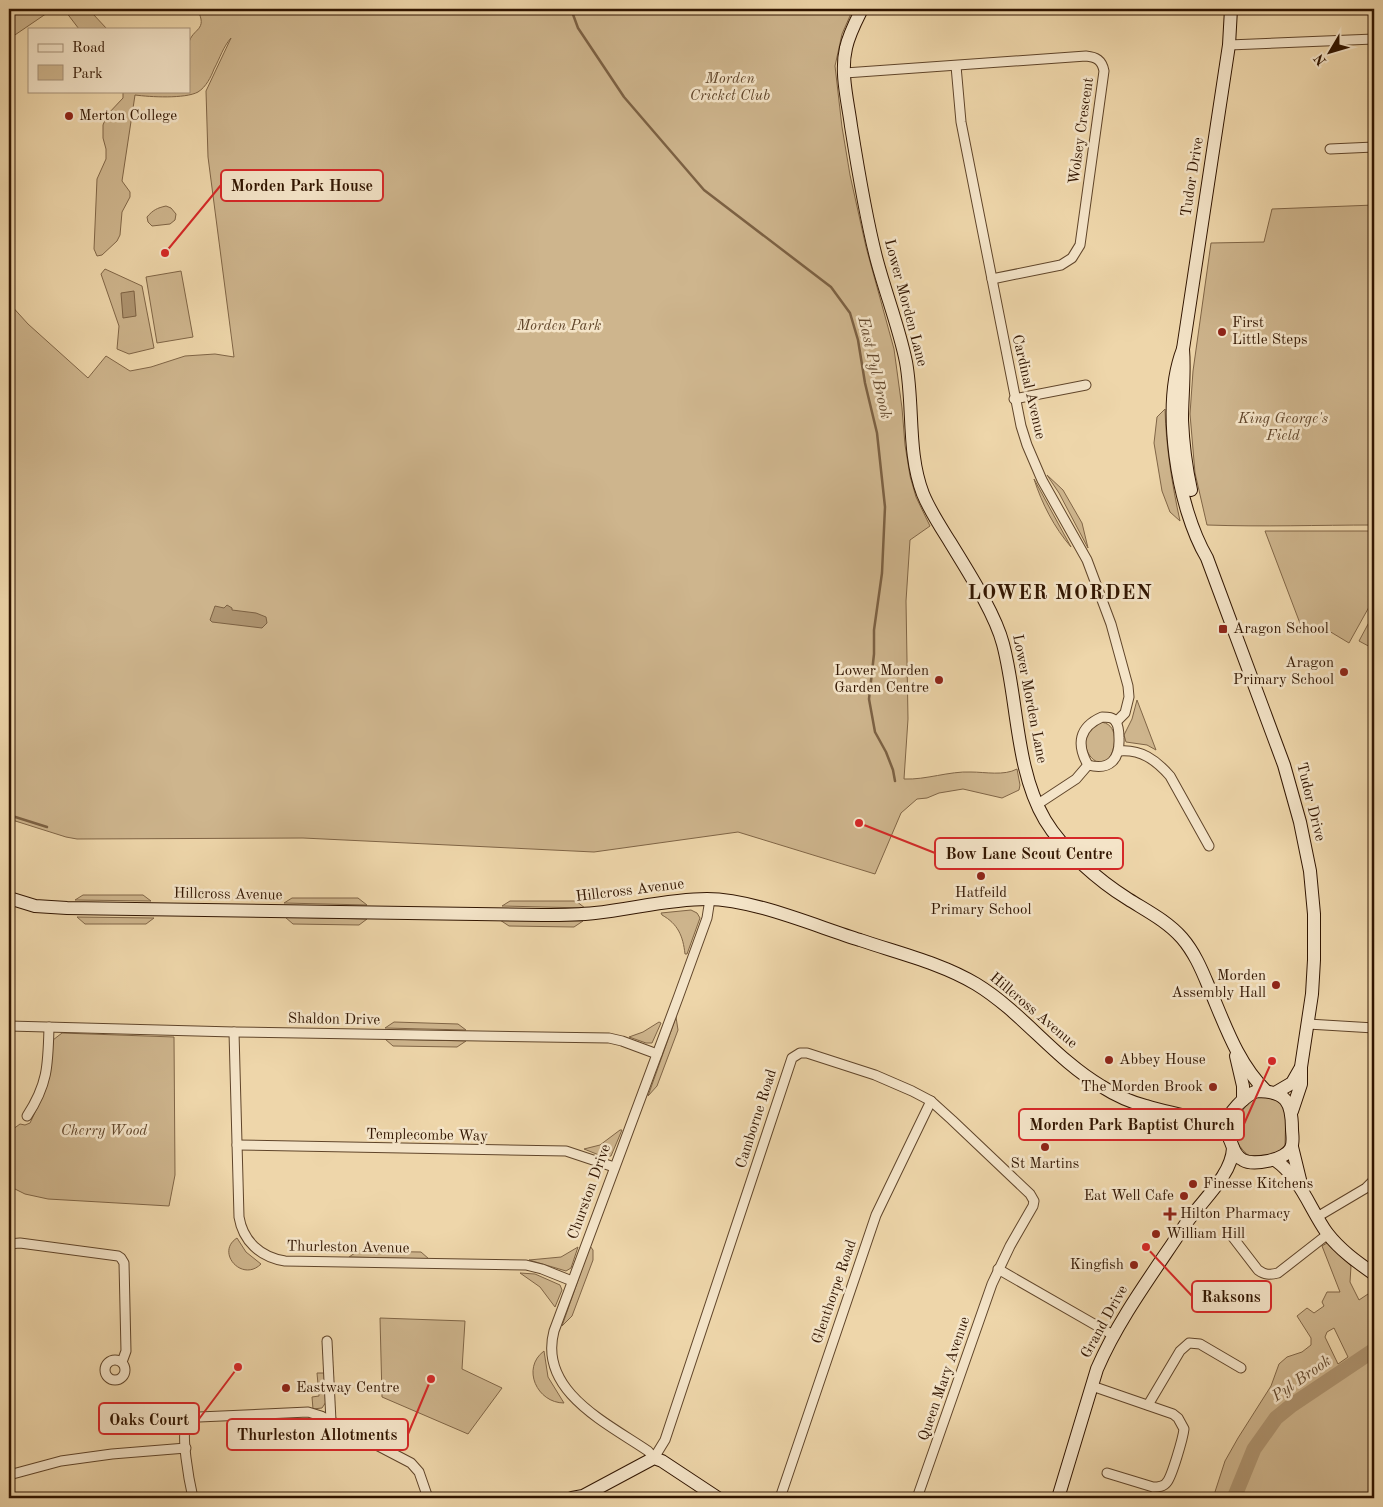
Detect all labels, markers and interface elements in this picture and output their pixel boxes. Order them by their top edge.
legend [28,28,190,92]
north arrow [1306,28,1356,78]
text: Road [72,41,106,56]
text: N [1312,51,1329,68]
text: Park [72,67,103,82]
park label: Morden Cricket Club [690,72,770,104]
street label: Wolsey Crescent [1067,76,1097,186]
place label: Merton College [79,109,177,124]
marker: Merton College [63,110,75,122]
street label: Tudor Drive [1179,136,1207,218]
callout: Morden Park House [221,170,383,201]
text: Morden Park House [231,179,373,195]
street label: Lower Morden Lane [881,238,929,368]
water label: East Pyl Brook [854,314,894,421]
place label: First Little Steps [1232,316,1307,348]
park label: Morden Park [516,319,601,334]
marker: First Little Steps [1216,326,1228,338]
street label: Cardinal Avenue [1009,333,1047,441]
park label: King George's Field [1237,412,1328,444]
district label: LOWER MORDEN [968,584,1153,604]
place label: Aragon School [1233,622,1329,637]
marker: Aragon School [1217,623,1229,635]
street label: Lower Morden Lane [1009,633,1049,765]
place label: Aragon Primary School [1233,656,1334,688]
place label: Lower Morden Garden Centre [834,664,929,696]
marker: Aragon Primary School [1338,666,1350,678]
marker: Lower Morden Garden Centre [933,674,945,686]
street label: Tudor Drive [1293,761,1327,843]
callout: Bow Lane Scout Centre [935,838,1123,869]
text: Bow Lane Scout Centre [945,847,1113,863]
marker: Hatfeild Primary School [975,870,987,882]
street label: Hillcross Avenue [575,877,685,905]
place label: Hatfeild Primary School [931,886,1031,918]
street label: Hillcross Avenue [173,887,283,903]
place label: Morden Assembly Hall [1171,969,1266,1001]
street label: Hillcross Avenue [986,970,1080,1052]
marker: Morden Assembly Hall [1270,979,1282,991]
street label: Shaldon Drive [288,1012,380,1028]
place label: Abbey House [1119,1053,1206,1068]
marker: Abbey House [1103,1054,1115,1066]
street label: Camborne Road [734,1067,780,1170]
place label: The Morden Brook [1081,1080,1203,1095]
marker: The Morden Brook [1207,1081,1219,1093]
callout: Morden Park Baptist Church [1019,1109,1244,1140]
text: Morden Park Baptist Church [1029,1118,1235,1134]
park label: Cherry Wood [61,1124,148,1139]
street label: Templecombe Way [366,1127,488,1145]
marker: St Martins [1039,1141,1051,1153]
street label: Churston Drive [566,1142,614,1242]
place label: St Martins [1011,1157,1079,1172]
place label: Finesse Kitchens [1203,1177,1313,1192]
marker: Finesse Kitchens [1187,1178,1199,1190]
place label: Eat Well Cafe [1084,1189,1174,1204]
marker: Eat Well Cafe [1178,1190,1190,1202]
place label: Hilton Pharmacy [1180,1207,1291,1222]
marker: Hilton Pharmacy [1164,1208,1176,1220]
place label: William Hill [1166,1227,1245,1242]
marker: William Hill [1150,1228,1162,1240]
street label: Glenthorpe Road [810,1238,860,1346]
street label: Thurleston Avenue [286,1239,410,1257]
place label: Kingfish [1070,1258,1124,1273]
marker: Kingfish [1128,1259,1140,1271]
callout: Raksons [1192,1281,1271,1312]
street label: Grand Drive [1079,1283,1131,1361]
text: Raksons [1201,1290,1261,1306]
street label: Queen Mary Avenue [917,1315,973,1443]
water label: Pyl Brook [1269,1353,1335,1406]
place label: Eastway Centre [296,1381,399,1396]
marker: Eastway Centre [280,1382,292,1394]
callout: Oaks Court [99,1403,199,1434]
text: Oaks Court [109,1413,189,1429]
callout: Thurleston Allotments [227,1419,408,1450]
text: Thurleston Allotments [237,1428,397,1444]

